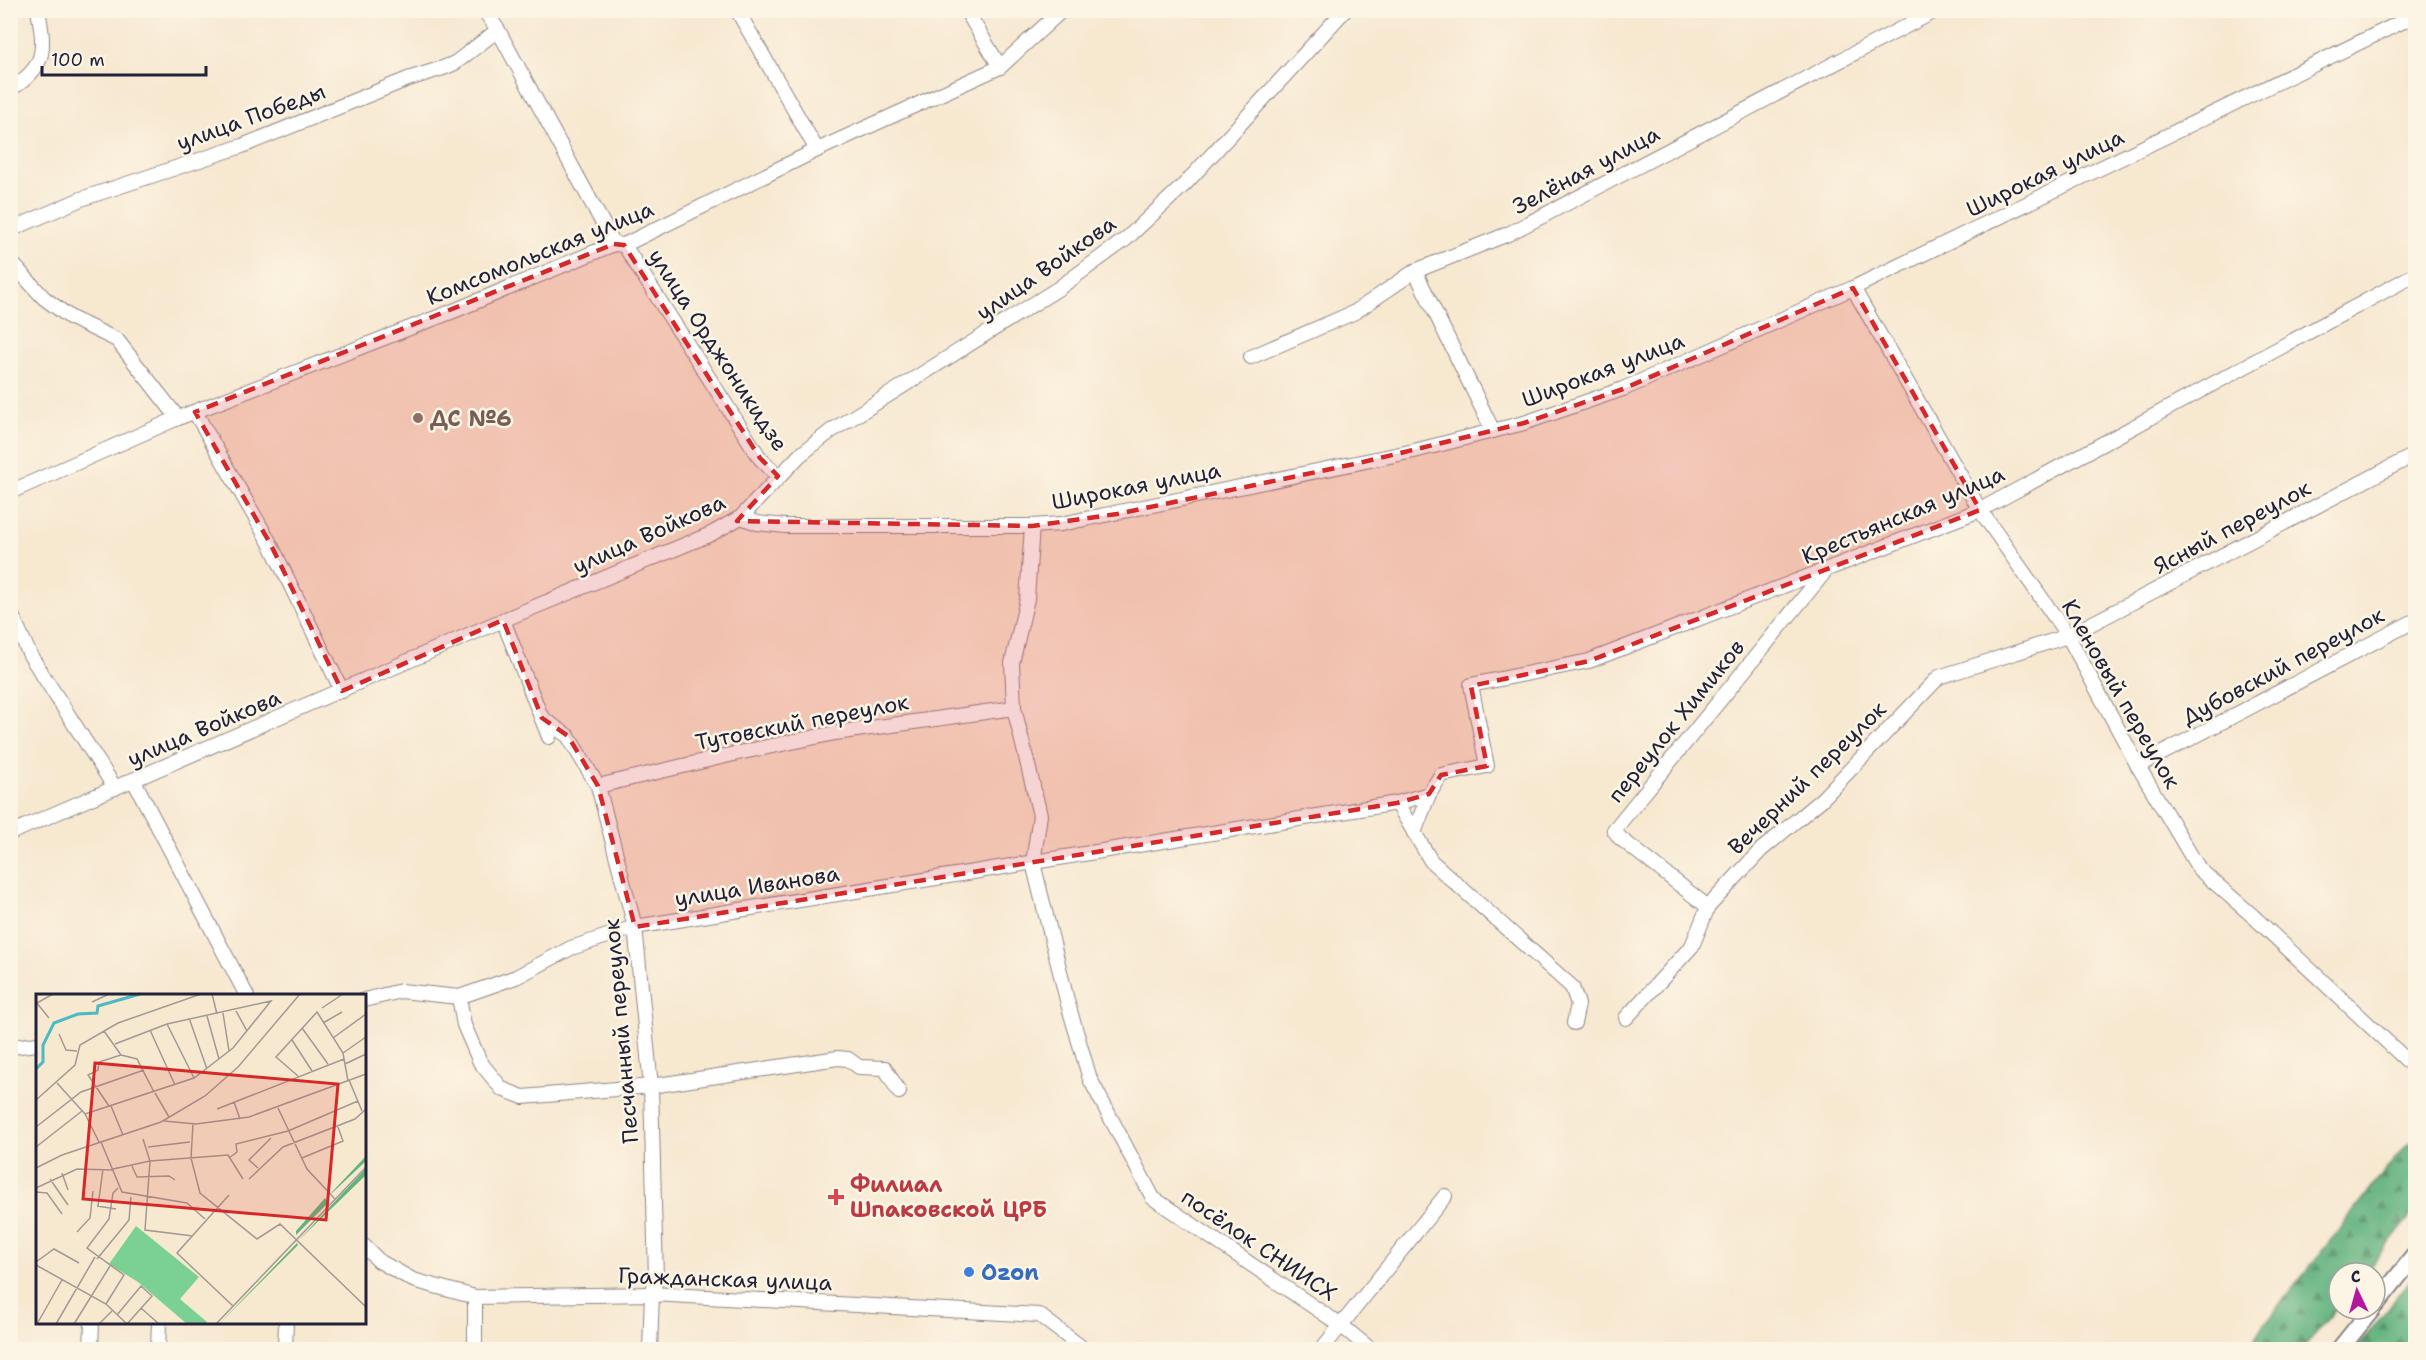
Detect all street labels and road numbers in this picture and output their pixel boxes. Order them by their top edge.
street label: улица Победы [173,77,329,157]
street label: Зелёная улица [1507,119,1665,221]
street label: Широкая улица [1961,122,2129,224]
street label: Комсомольская улица [422,194,658,312]
street label: улица Войкова [970,209,1122,327]
street label: улица Орджоникидзе [642,243,794,457]
street label: Широкая улица [1518,326,1689,414]
street label: Широкая улица [1049,455,1223,517]
street label: Крестьянская улица [1797,459,2009,571]
street label: Ясный переулок [2148,473,2316,581]
street label: улица Войкова [568,487,730,581]
street label: Кленовый переулок [2055,594,2187,794]
street label: Дубовский переулок [2177,600,2389,732]
street label: переулок Химиков [1601,633,1751,809]
street label: улица Войкова [123,682,285,773]
street label: Тутовский переулок [693,687,911,757]
street label: Вечерний переулок [1722,695,1893,861]
street label: улица Иванова [673,859,842,913]
street label: Песчанный переулок [597,917,645,1145]
street label: посёлок СНИИСХ [1176,1182,1342,1308]
street label: Гражданская улица [617,1261,833,1297]

